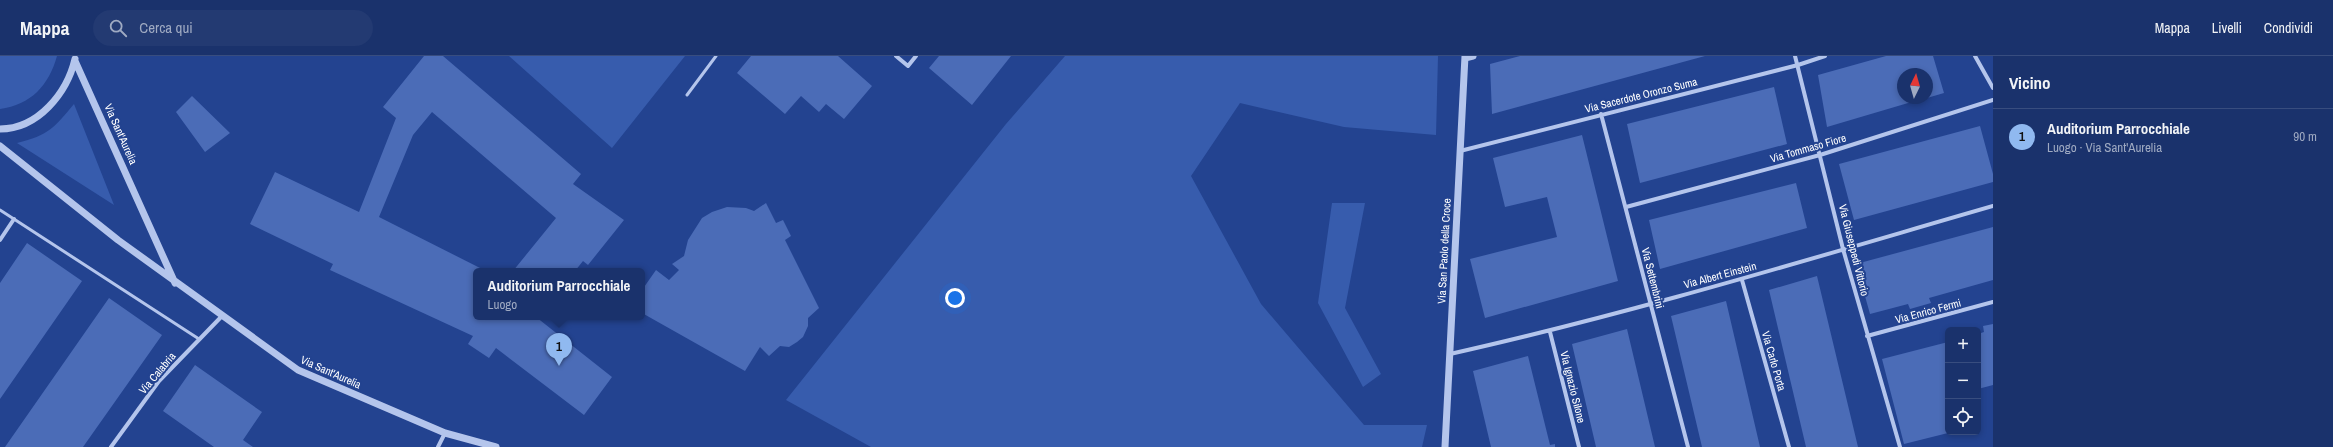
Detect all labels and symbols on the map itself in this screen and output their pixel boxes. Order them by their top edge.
north arrow [1897,68,1933,104]
street label: Via Sacerdote Oronzo Suma [1583,74,1699,116]
street label: Via Sant'Aurelia [101,102,141,166]
street label: Via Tommaso Fiore [1768,130,1848,166]
street label: Via San Paolo della Croce [1434,198,1454,304]
street label: Via Giuseppedi Vittorio [1836,203,1872,297]
street label: Via Settembrini [1639,246,1667,310]
street label: Via Albert Einstein [1682,259,1758,291]
your location [945,288,965,308]
street label: Via Enrico Fermi [1894,295,1962,327]
street label: Via Carlo Porta [1759,330,1789,392]
pin: 1 [546,333,572,366]
street label: Via Calabria [136,349,178,397]
street label: Via Ignazio Silone [1557,350,1589,424]
street label: Via Sant'Aurelia [299,352,363,392]

